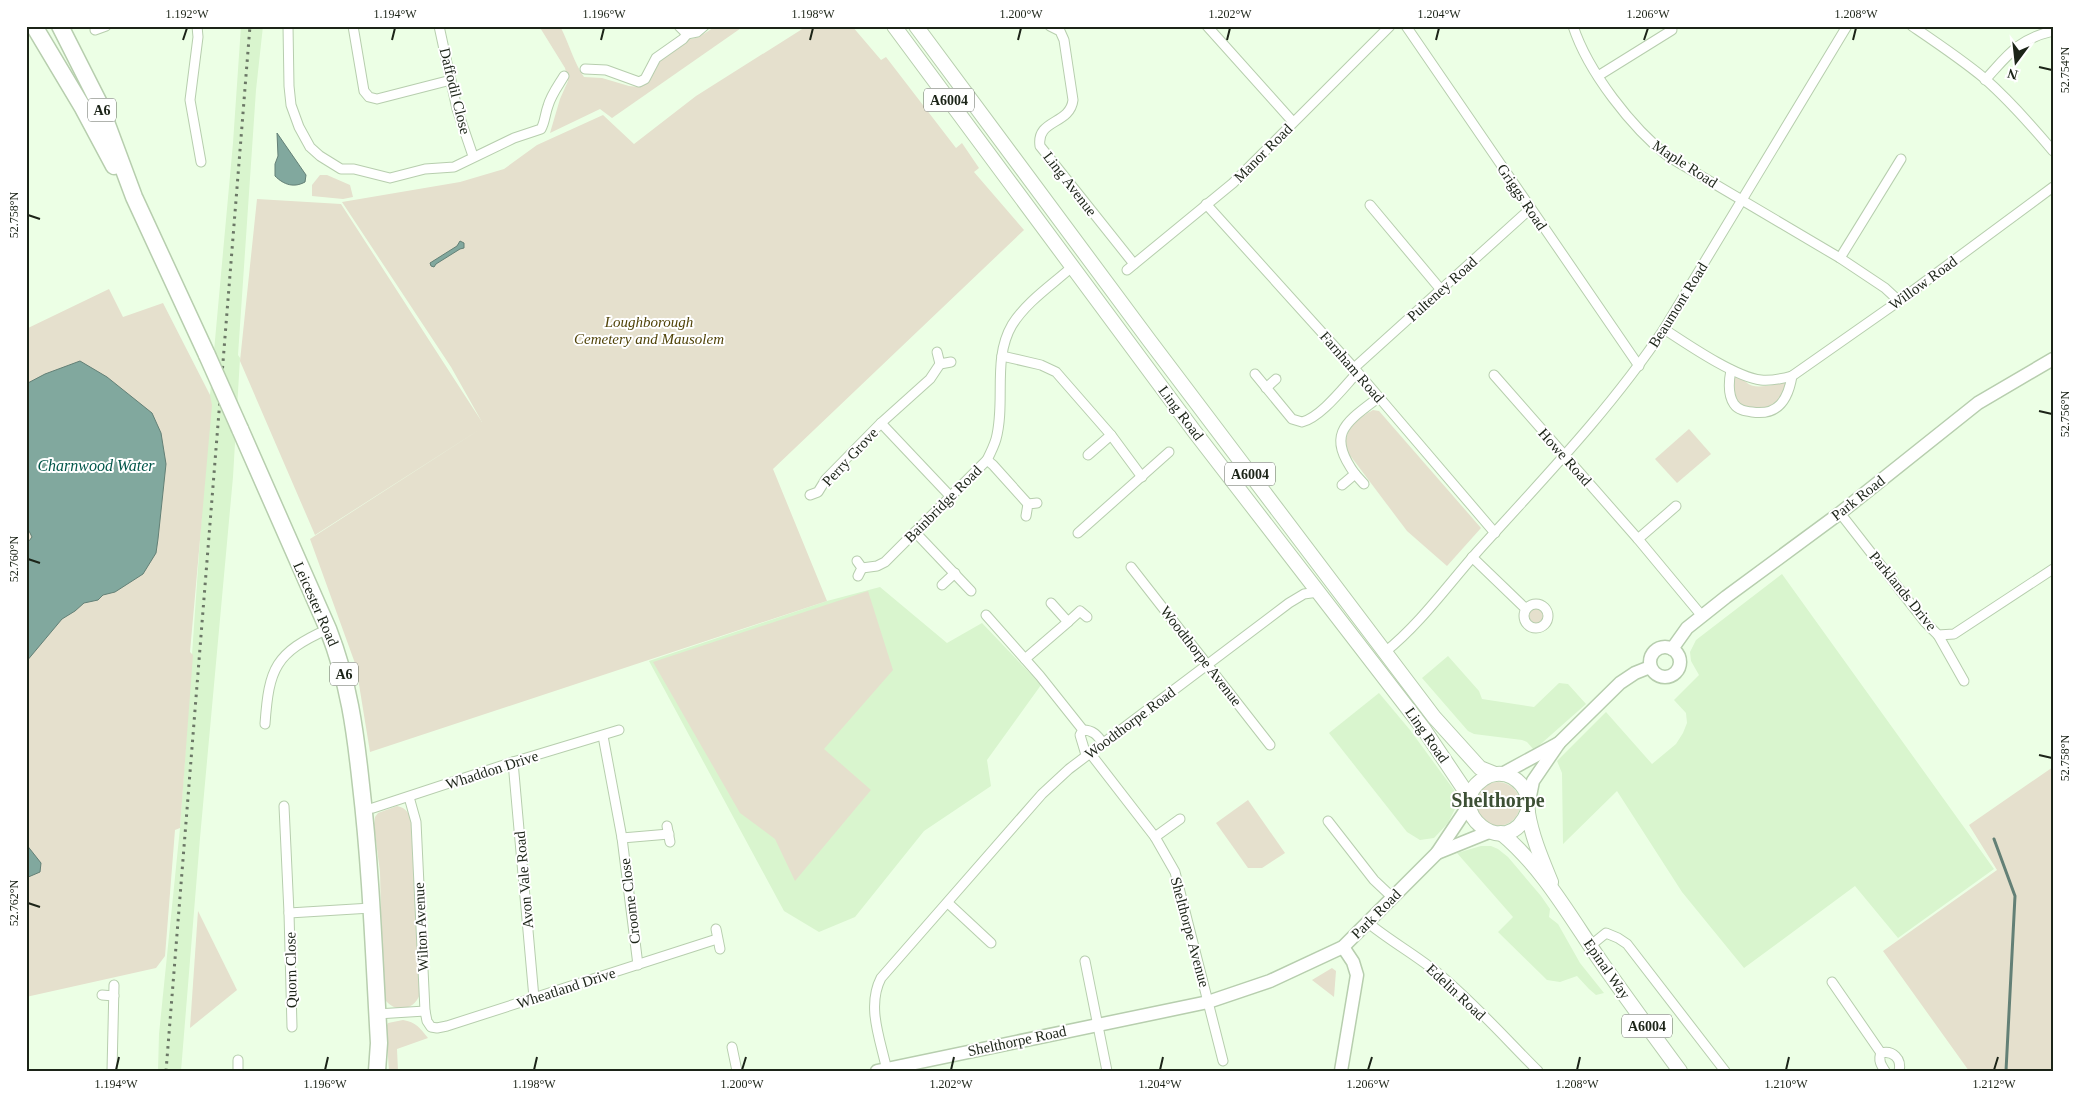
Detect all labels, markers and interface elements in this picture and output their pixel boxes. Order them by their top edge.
text: 1.192°W [165,7,209,21]
text: 1.194°W [373,7,417,21]
text: 1.196°W [582,7,626,21]
text: 1.198°W [791,7,835,21]
text: 1.200°W [999,7,1043,21]
text: 1.202°W [1208,7,1252,21]
text: 1.204°W [1417,7,1461,21]
text: 1.206°W [1626,7,1670,21]
text: 1.208°W [1834,7,1878,21]
north arrow [1992,38,2042,88]
street label: Daffodil Close [437,46,474,136]
text: 52.754°N [2058,46,2072,93]
text: N [2006,66,2020,83]
road number: A6004 [924,88,974,112]
road number: A6 [88,98,116,122]
street label: Manor Road [1231,120,1296,185]
street label: Maple Road [1650,137,1721,191]
street label: Ling Avenue [1040,149,1100,219]
street label: Griggs Road [1494,161,1550,233]
text: 52.758°N [7,191,21,238]
street label: Pulteney Road [1404,253,1480,324]
street label: Willow Road [1886,253,1960,313]
street label: Beaumont Road [1645,259,1711,350]
park label: Loughborough Cemetery and Mausolem [574,314,724,347]
street label: Farnham Road [1317,328,1387,406]
street label: Ling Road [1155,383,1207,444]
text: 52.756°N [2058,390,2072,437]
street label: Perry Grove [819,424,881,489]
street label: Howe Road [1535,425,1595,489]
water label: Charnwood Water [37,457,155,474]
street label: Bainbridge Road [901,462,985,546]
road number: A6004 [1225,462,1275,486]
street label: Park Road [1828,472,1888,524]
text: 52.760°N [7,535,21,582]
street label: Parklands Drive [1866,548,1940,634]
street label: Leicester Road [290,559,342,649]
street label: Woodthorpe Avenue [1157,603,1245,709]
road number: A6 [330,662,358,686]
street label: Woodthorpe Road [1082,683,1179,762]
street label: Ling Road [1402,704,1452,766]
text: 52.758°N [2058,734,2072,781]
street label: Whaddon Drive [444,747,541,792]
district label: Shelthorpe [1451,789,1545,812]
street label: Avon Vale Road [512,830,536,929]
street label: Croome Close [617,857,643,945]
street label: Shelthorpe Avenue [1168,875,1212,989]
text: 52.762°N [7,879,21,926]
street label: Wilton Avenue [411,882,431,972]
street label: Park Road [1348,886,1404,942]
street label: Quorn Close [282,931,300,1008]
street label: Epinal Way [1580,936,1634,1003]
street label: Edelin Road [1423,961,1489,1024]
street label: Wheatland Drive [515,964,618,1012]
road number: A6004 [1622,1014,1672,1038]
street label: Shelthorpe Road [966,1023,1068,1059]
text: 1.194°W [94,1077,138,1091]
text: 1.196°W [303,1077,347,1091]
text: 1.198°W [512,1077,556,1091]
text: 1.200°W [720,1077,764,1091]
text: 1.202°W [929,1077,973,1091]
text: 1.204°W [1138,1077,1182,1091]
text: 1.206°W [1346,1077,1390,1091]
text: 1.208°W [1555,1077,1599,1091]
text: 1.210°W [1764,1077,1808,1091]
text: 1.212°W [1972,1077,2016,1091]

